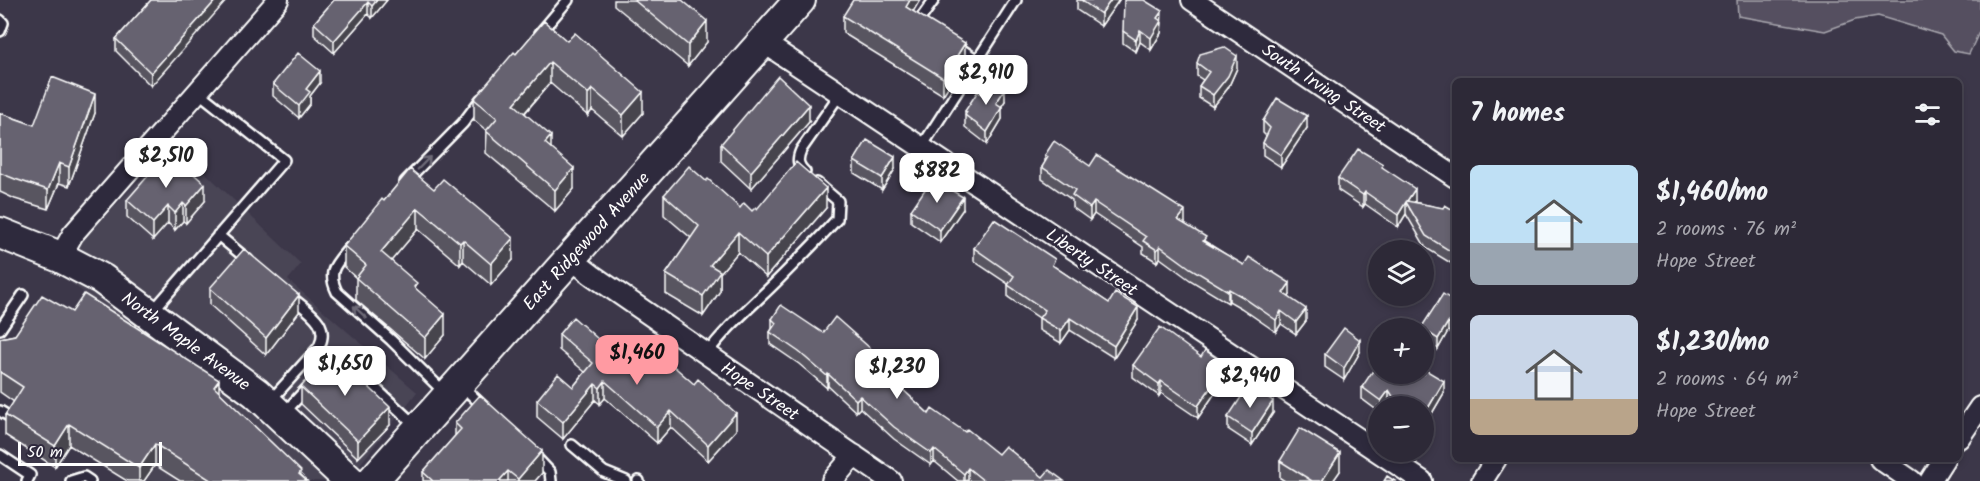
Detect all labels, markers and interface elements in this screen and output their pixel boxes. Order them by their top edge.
street label: South Irving Street [1255,37,1392,142]
pin: $2,910 [937,55,1035,106]
text: $2,910 [958,58,1014,90]
text: 7 homes [1470,93,1565,135]
icon: filters [1911,98,1944,131]
pin: $2,510 [117,138,215,189]
text: $2,510 [138,141,194,173]
pin: $882 [901,153,973,204]
one-way arrow [416,155,431,170]
text: $882 [913,156,961,188]
street label: East Ridgewood Avenue [516,166,658,318]
text: $1,460/mo [1656,172,1768,214]
icon: home [1518,189,1590,261]
text: 2 rooms · 76 m² [1656,214,1796,246]
street label: Liberty Street [1039,222,1144,305]
map controls [1368,240,1434,462]
button: layers [1368,240,1434,306]
text: Hope Street [1656,246,1756,278]
street label: North Maple Avenue [114,285,256,399]
one-way arrow [353,305,368,319]
button: + [1368,318,1434,384]
text: $1,230/mo [1656,322,1769,364]
pin: $1,460 [588,335,686,386]
text: $1,460 [609,338,665,370]
icon: home [1518,339,1590,411]
pin: $1,650 [296,346,394,397]
text: $1,650 [318,349,372,381]
pin: $1,230 [848,349,946,400]
text: $1,230 [869,352,925,384]
street label: Hope Street [714,355,805,430]
pin: $2,940 [1201,358,1299,409]
text: $2,940 [1220,361,1280,393]
text: 2 rooms · 64 m² [1656,364,1798,396]
button: − [1368,396,1434,462]
text: Hope Street [1656,396,1756,428]
scale bar [18,439,162,466]
text: 50 m [27,440,63,465]

